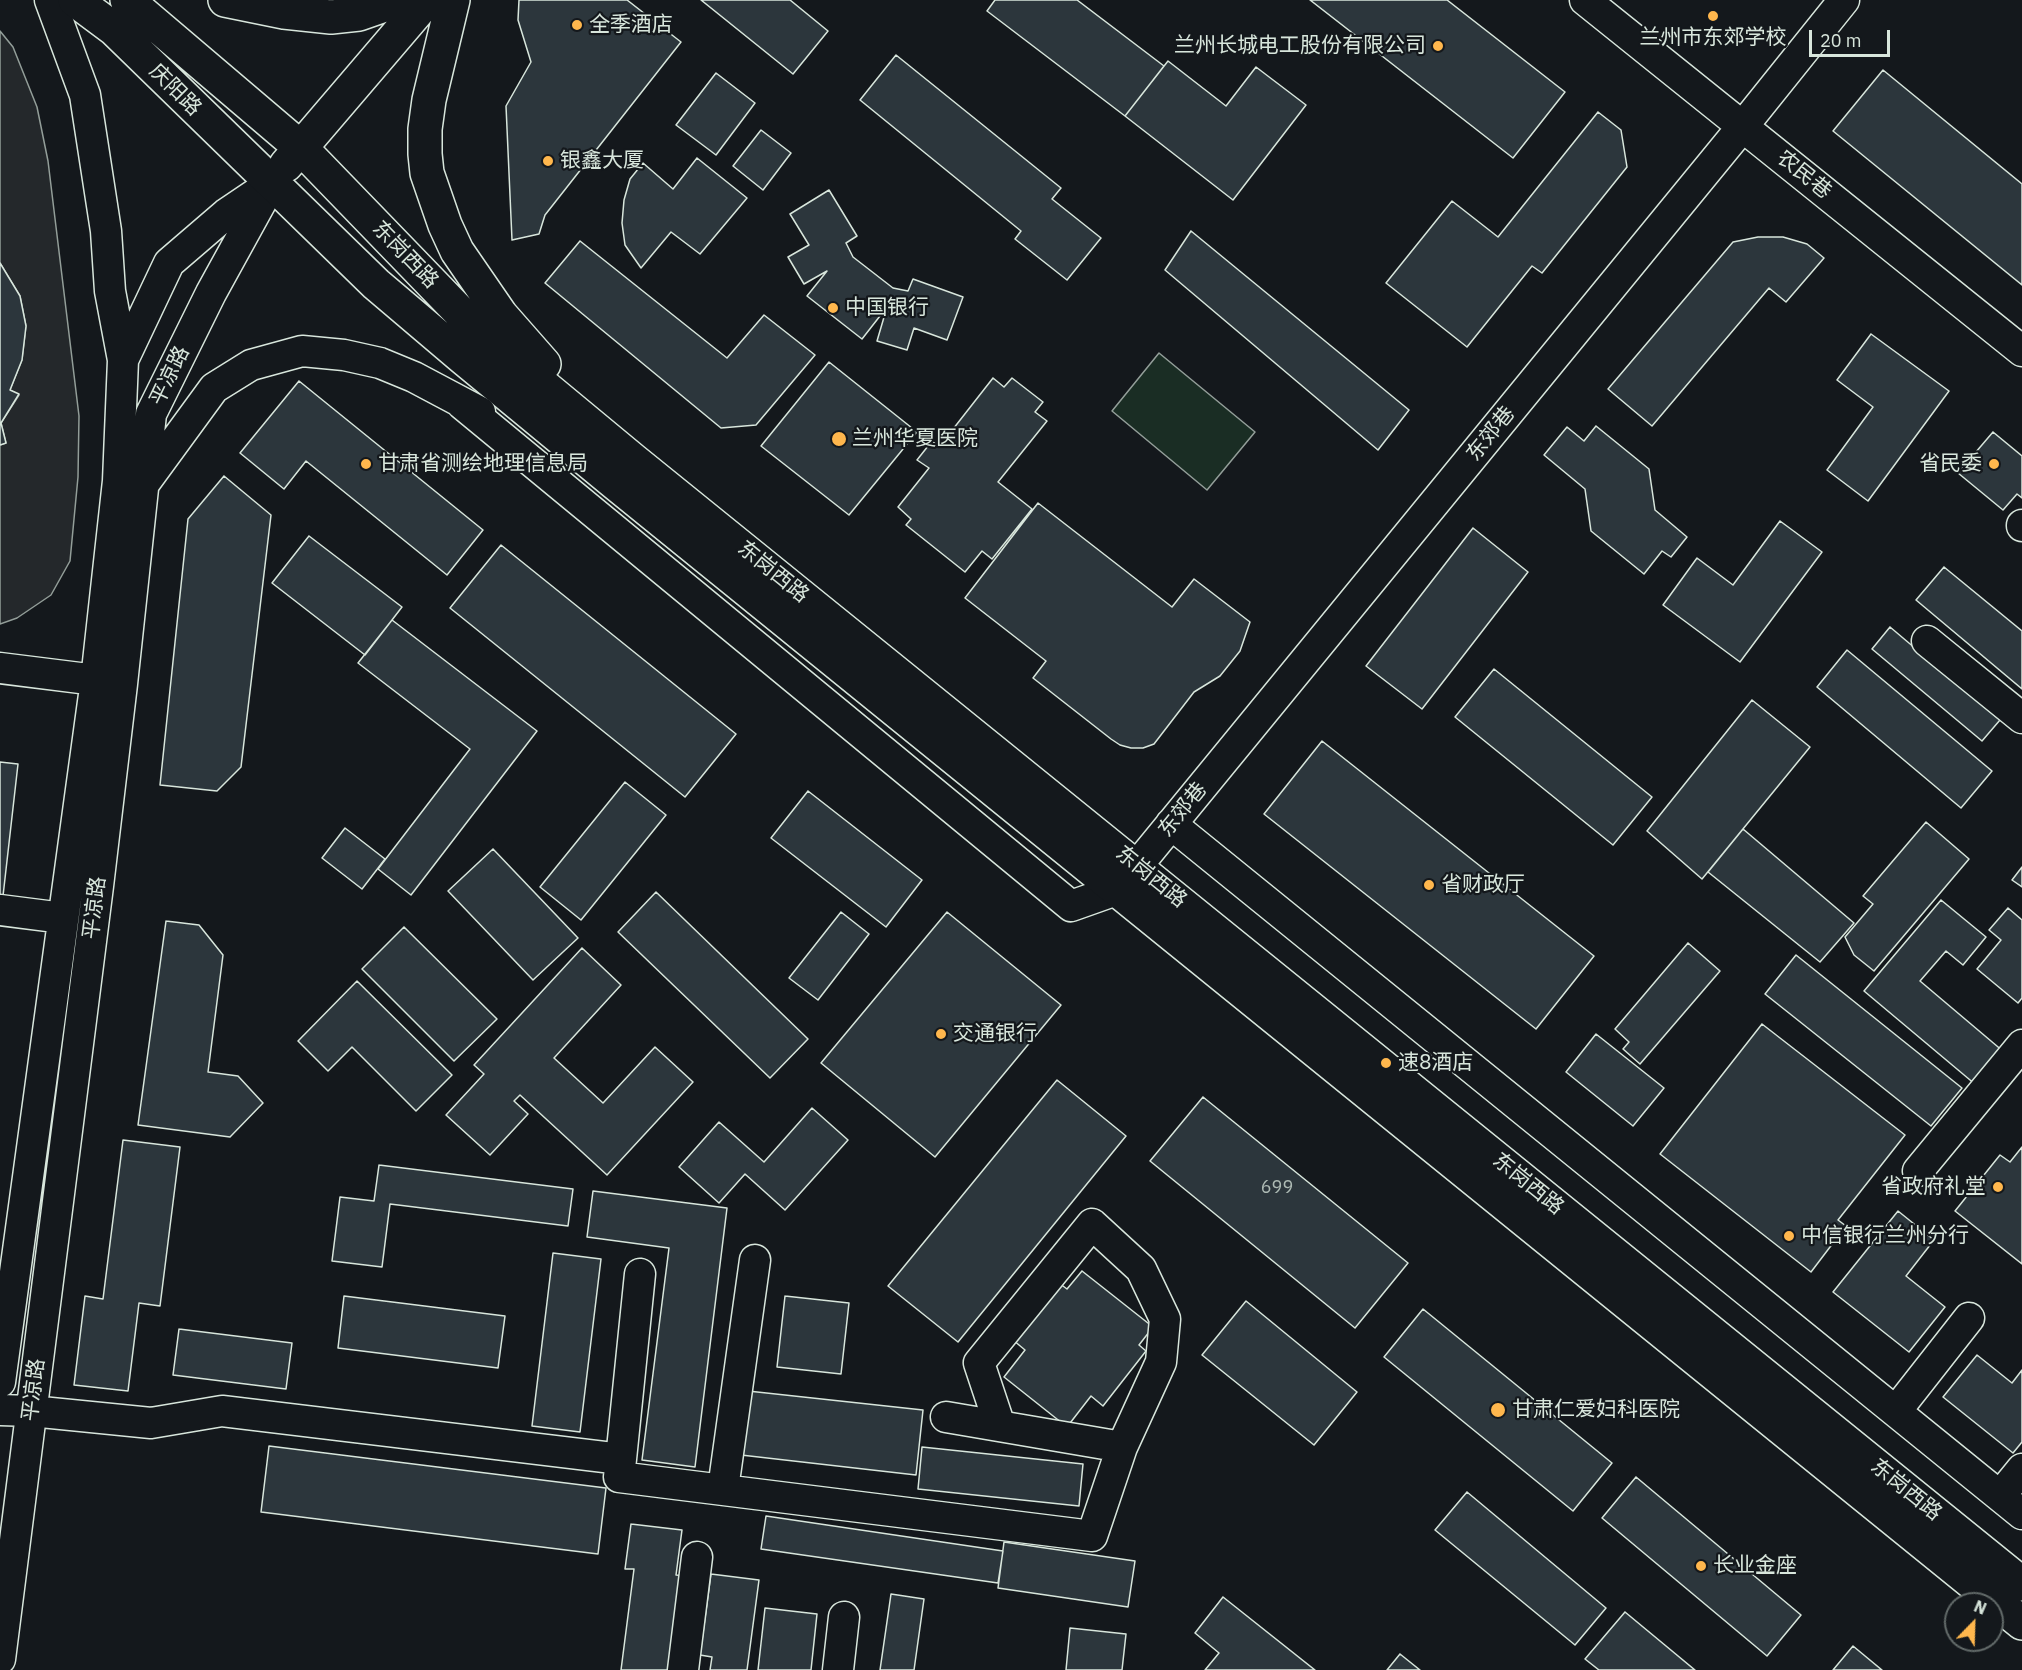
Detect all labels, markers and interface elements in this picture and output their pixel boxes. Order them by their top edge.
marker: 兰州市东郊学校 [1706,9,1720,23]
place label: 全季酒店 [589,12,673,38]
marker: 全季酒店 [570,18,584,32]
scale bar [1812,18,1893,56]
place label: 兰州市东郊学校 [1640,25,1786,51]
text: 20 m [1820,29,1862,52]
place label: 兰州长城电工股份有限公司 [1174,33,1426,59]
marker: 兰州长城电工股份有限公司 [1431,39,1445,53]
street label: 庆阳路 [144,59,206,121]
street label: 农民巷 [1772,145,1836,205]
place label: 银鑫大厦 [560,148,644,174]
marker: 银鑫大厦 [541,154,555,168]
street label: 东岗西路 [367,216,443,294]
place label: 中国银行 [845,295,929,321]
marker: 中国银行 [826,301,840,315]
street label: 平凉路 [145,342,195,410]
street label: 东郊巷 [1461,402,1521,466]
place label: 兰州华夏医院 [852,426,978,452]
marker: 兰州华夏医院 [830,430,848,448]
place label: 甘肃省测绘地理信息局 [378,451,588,477]
place label: 省民委 [1919,451,1982,477]
marker: 甘肃省测绘地理信息局 [359,457,373,471]
marker: 省民委 [1987,457,2001,471]
street label: 东岗西路 [732,536,814,608]
street label: 东郊巷 [1153,778,1213,842]
street label: 东岗西路 [1110,841,1192,913]
place label: 省财政厅 [1441,872,1525,898]
street label: 平凉路 [79,875,111,941]
marker: 省财政厅 [1422,878,1436,892]
place label: 交通银行 [953,1021,1037,1047]
marker: 交通银行 [934,1027,948,1041]
place label: 速8酒店 [1398,1050,1474,1076]
marker: 速8酒店 [1379,1056,1393,1070]
street label: 东岗西路 [1487,1148,1569,1220]
place label: 省政府礼堂 [1881,1174,1986,1200]
house number: 699 [1261,1177,1293,1199]
marker: 省政府礼堂 [1991,1180,2005,1194]
place label: 中信银行兰州分行 [1801,1223,1969,1249]
marker: 中信银行兰州分行 [1782,1229,1796,1243]
street label: 平凉路 [18,1357,50,1423]
place label: 甘肃仁爱妇科医院 [1512,1397,1680,1423]
marker: 甘肃仁爱妇科医院 [1489,1401,1507,1419]
street label: 东岗西路 [1865,1454,1947,1526]
place label: 长业金座 [1713,1553,1797,1579]
marker: 长业金座 [1694,1559,1708,1573]
north arrow [1944,1592,2004,1652]
text: N [1971,1596,1989,1619]

